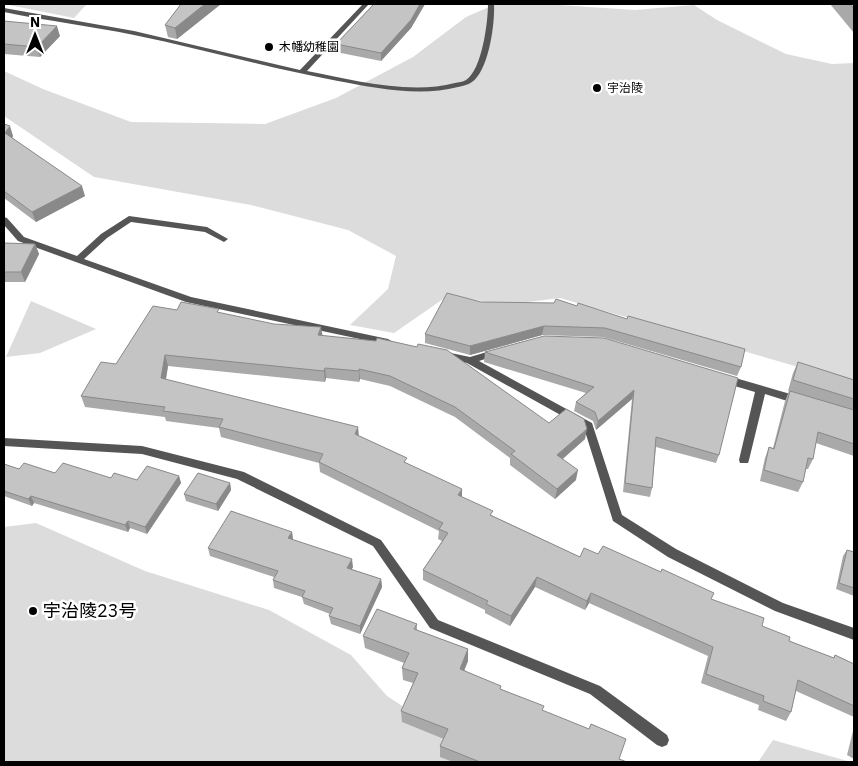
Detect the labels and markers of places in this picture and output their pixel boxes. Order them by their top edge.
place label: 木幡幼稚園 [279,39,339,54]
marker: 木幡幼稚園 [263,41,275,53]
place label: 宇治陵 [607,80,643,95]
marker: 宇治陵 [591,82,603,94]
place label: 宇治陵23号 [43,599,137,622]
marker: 宇治陵23号 [27,605,39,617]

